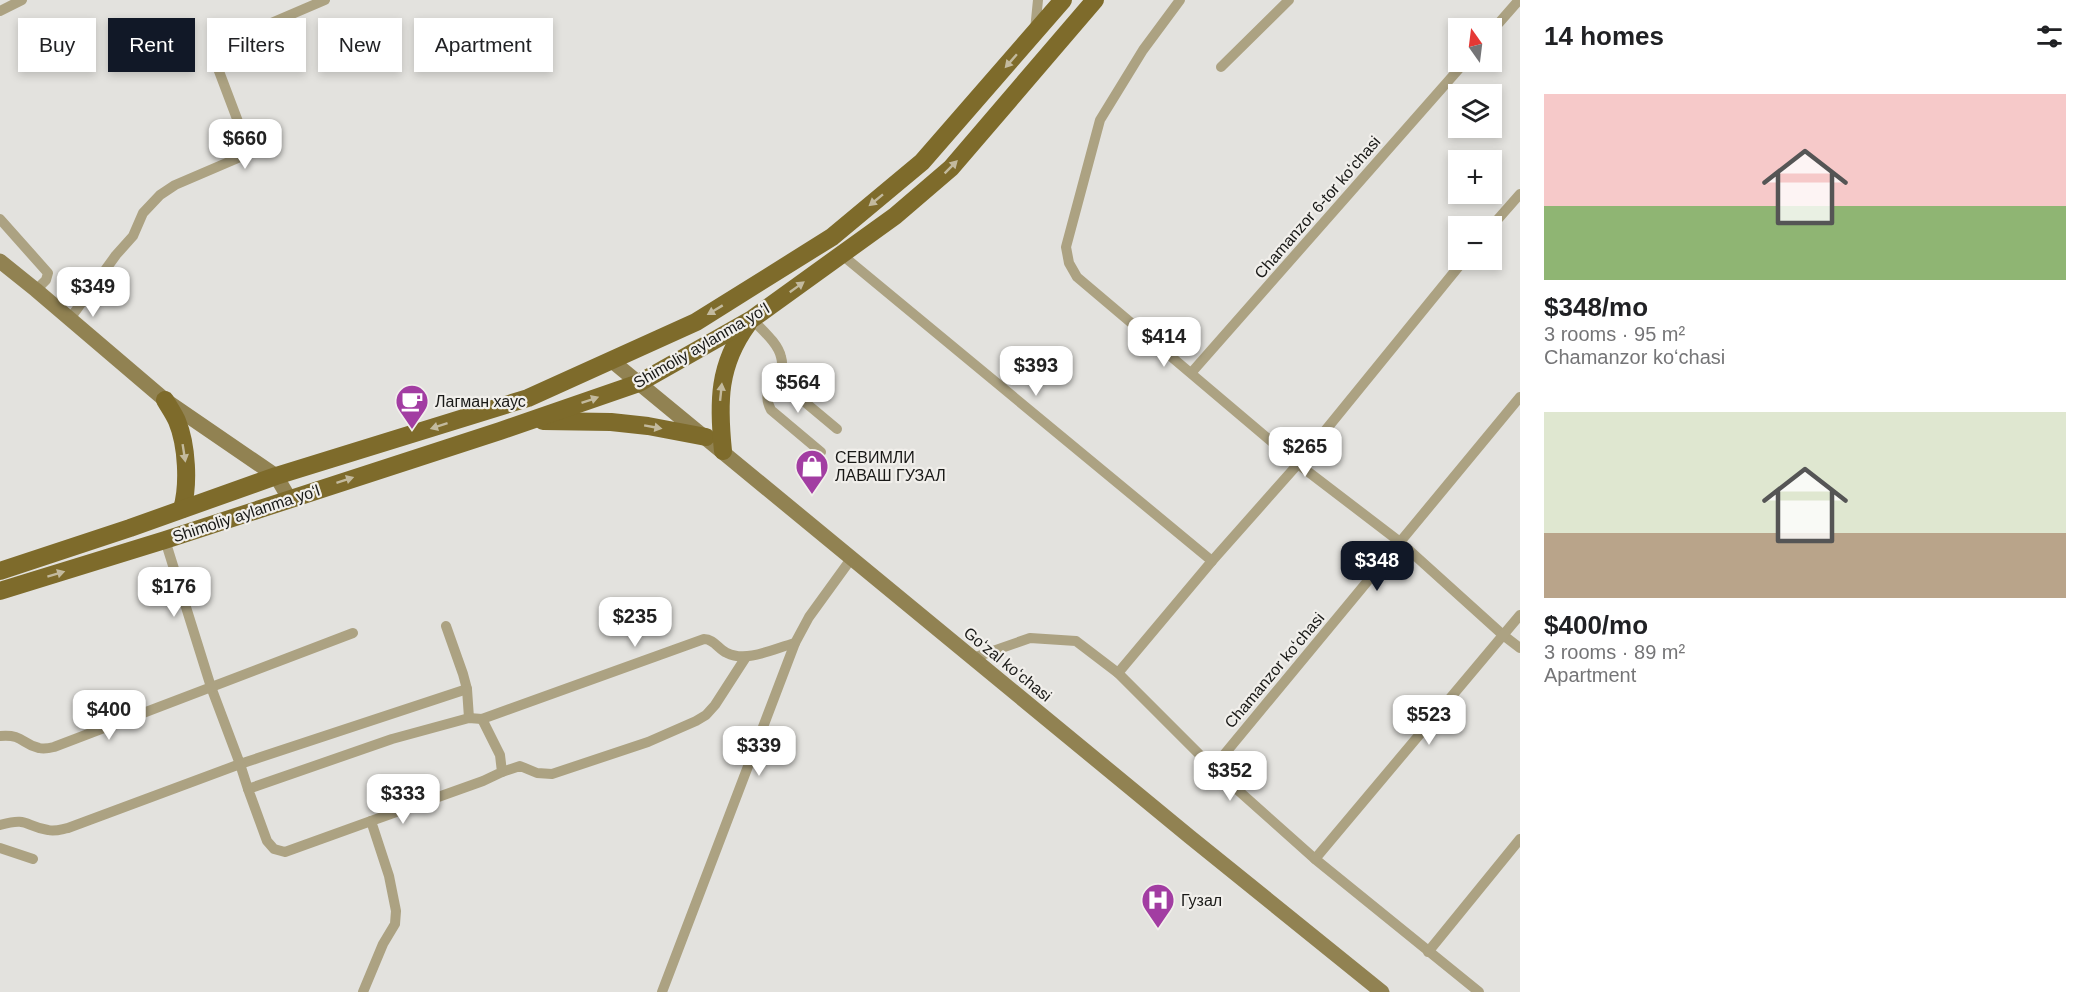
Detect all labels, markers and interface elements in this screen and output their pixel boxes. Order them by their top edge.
chip: Buy [18,18,96,72]
chip: Rent [108,18,195,72]
chip: Filters [207,18,306,72]
chip: New [318,18,402,72]
chip: Apartment [414,18,553,72]
north arrow [1448,18,1502,72]
map controls [1448,18,1502,270]
icon: filters [2033,20,2066,53]
text: 14 homes [1544,21,1664,51]
one-way arrow [1005,53,1018,68]
button: layers [1448,84,1502,138]
pin: $660 [209,119,281,170]
text: $660 [223,127,267,149]
street label: Chamanzor 6-tor koʻchasi [1251,133,1384,282]
icon: home [1751,133,1859,241]
button: + [1448,150,1502,204]
one-way arrow [943,160,958,174]
one-way arrow [868,194,884,207]
button: − [1448,216,1502,270]
pin: $349 [57,267,129,318]
text: $349 [71,275,115,297]
one-way arrow [789,281,805,293]
text: $348/mo [1544,292,1648,322]
street label: Shimoliy aylanma yoʻl [630,300,772,391]
one-way arrow [706,305,723,315]
pin: $414 [1128,317,1200,368]
text: 3 rooms · 95 m² [1544,323,1685,345]
text: $414 [1142,325,1186,347]
pin: $393 [1000,346,1072,397]
text: Chamanzor koʻchasi [1544,346,1725,368]
text: $393 [1014,354,1058,376]
pin: $564 [762,363,834,414]
text: $564 [776,371,820,393]
cafe icon: Лагман хаус [394,383,430,430]
one-way arrow [716,383,726,402]
place label: Лагман хаус [435,393,526,410]
one-way arrow [581,394,599,404]
one-way arrow [430,422,448,431]
one-way arrow [644,423,663,432]
pin: $265 [1269,427,1341,478]
text: $265 [1283,435,1327,457]
one-way arrow [179,444,188,463]
shop icon: СЕВИМЛИ ЛАВАШ ГУЗАЛ [794,448,830,495]
place label: СЕВИМЛИ ЛАВАШ ГУЗАЛ [835,449,946,484]
icon: home [1751,451,1859,559]
one-way arrow [336,475,354,485]
street label: Shimoliy aylanma yoʻl [170,482,322,545]
pin: $348 [1341,541,1413,592]
text: $348 [1355,549,1399,571]
pin: $176 [138,567,210,618]
one-way arrow [47,569,65,578]
text: $176 [152,575,196,597]
pin: $235 [599,597,671,648]
text: $235 [613,605,657,627]
street label: Chamanzor koʻchasi [1221,609,1327,731]
text: $400/mo [1544,610,1648,640]
street label: Goʻzal koʻchasi [961,624,1055,705]
text: 3 rooms · 89 m² [1544,641,1685,663]
text: Apartment [1544,664,1636,686]
pin: $400 [73,690,145,741]
pin: $523 [1393,695,1465,746]
text: $400 [87,698,131,720]
text: $523 [1407,703,1451,725]
pin: $339 [723,726,795,777]
text: $339 [737,734,781,756]
pin: $352 [1194,751,1266,802]
text: $352 [1208,759,1252,781]
pin: $333 [367,774,439,825]
text: $333 [381,782,425,804]
hospital icon: Гузал [1140,882,1176,929]
place label: Гузал [1181,892,1222,909]

